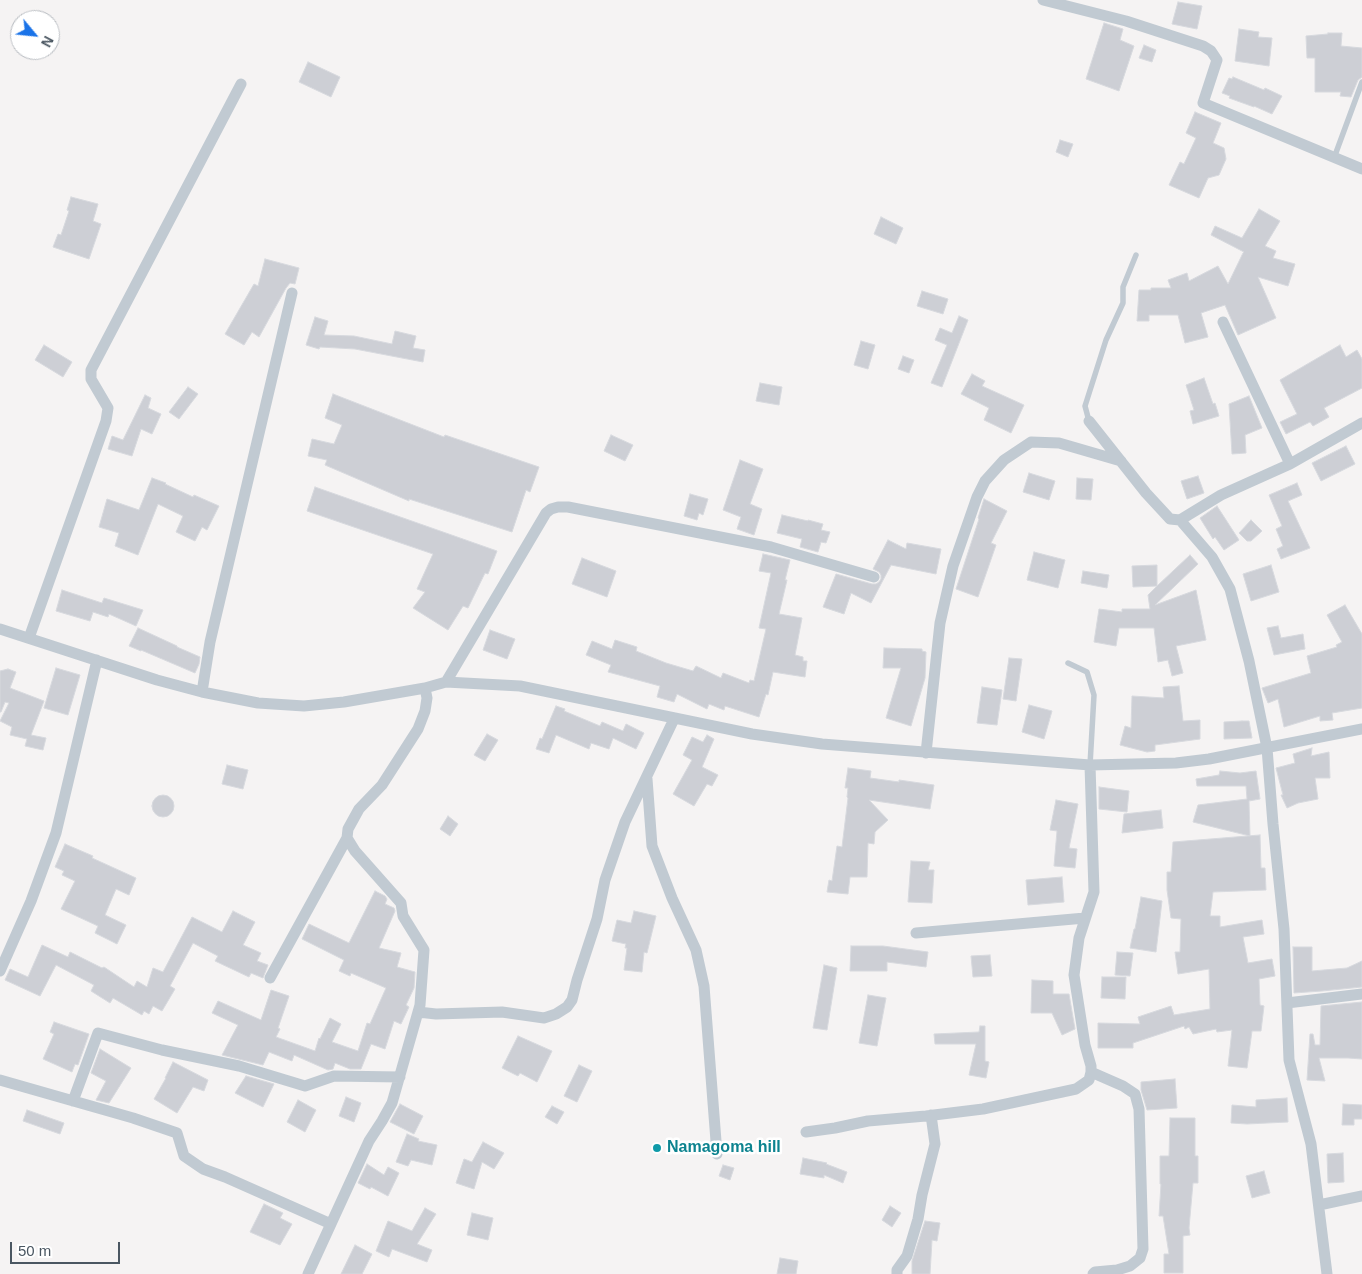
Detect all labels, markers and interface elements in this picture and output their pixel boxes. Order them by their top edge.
north arrow [10,10,60,60]
text: N [38,33,57,50]
place label: Namagoma hill [667,1138,781,1158]
marker: Namagoma hill [651,1142,663,1154]
scale bar [12,1232,122,1264]
text: 50 m [18,1242,51,1259]

